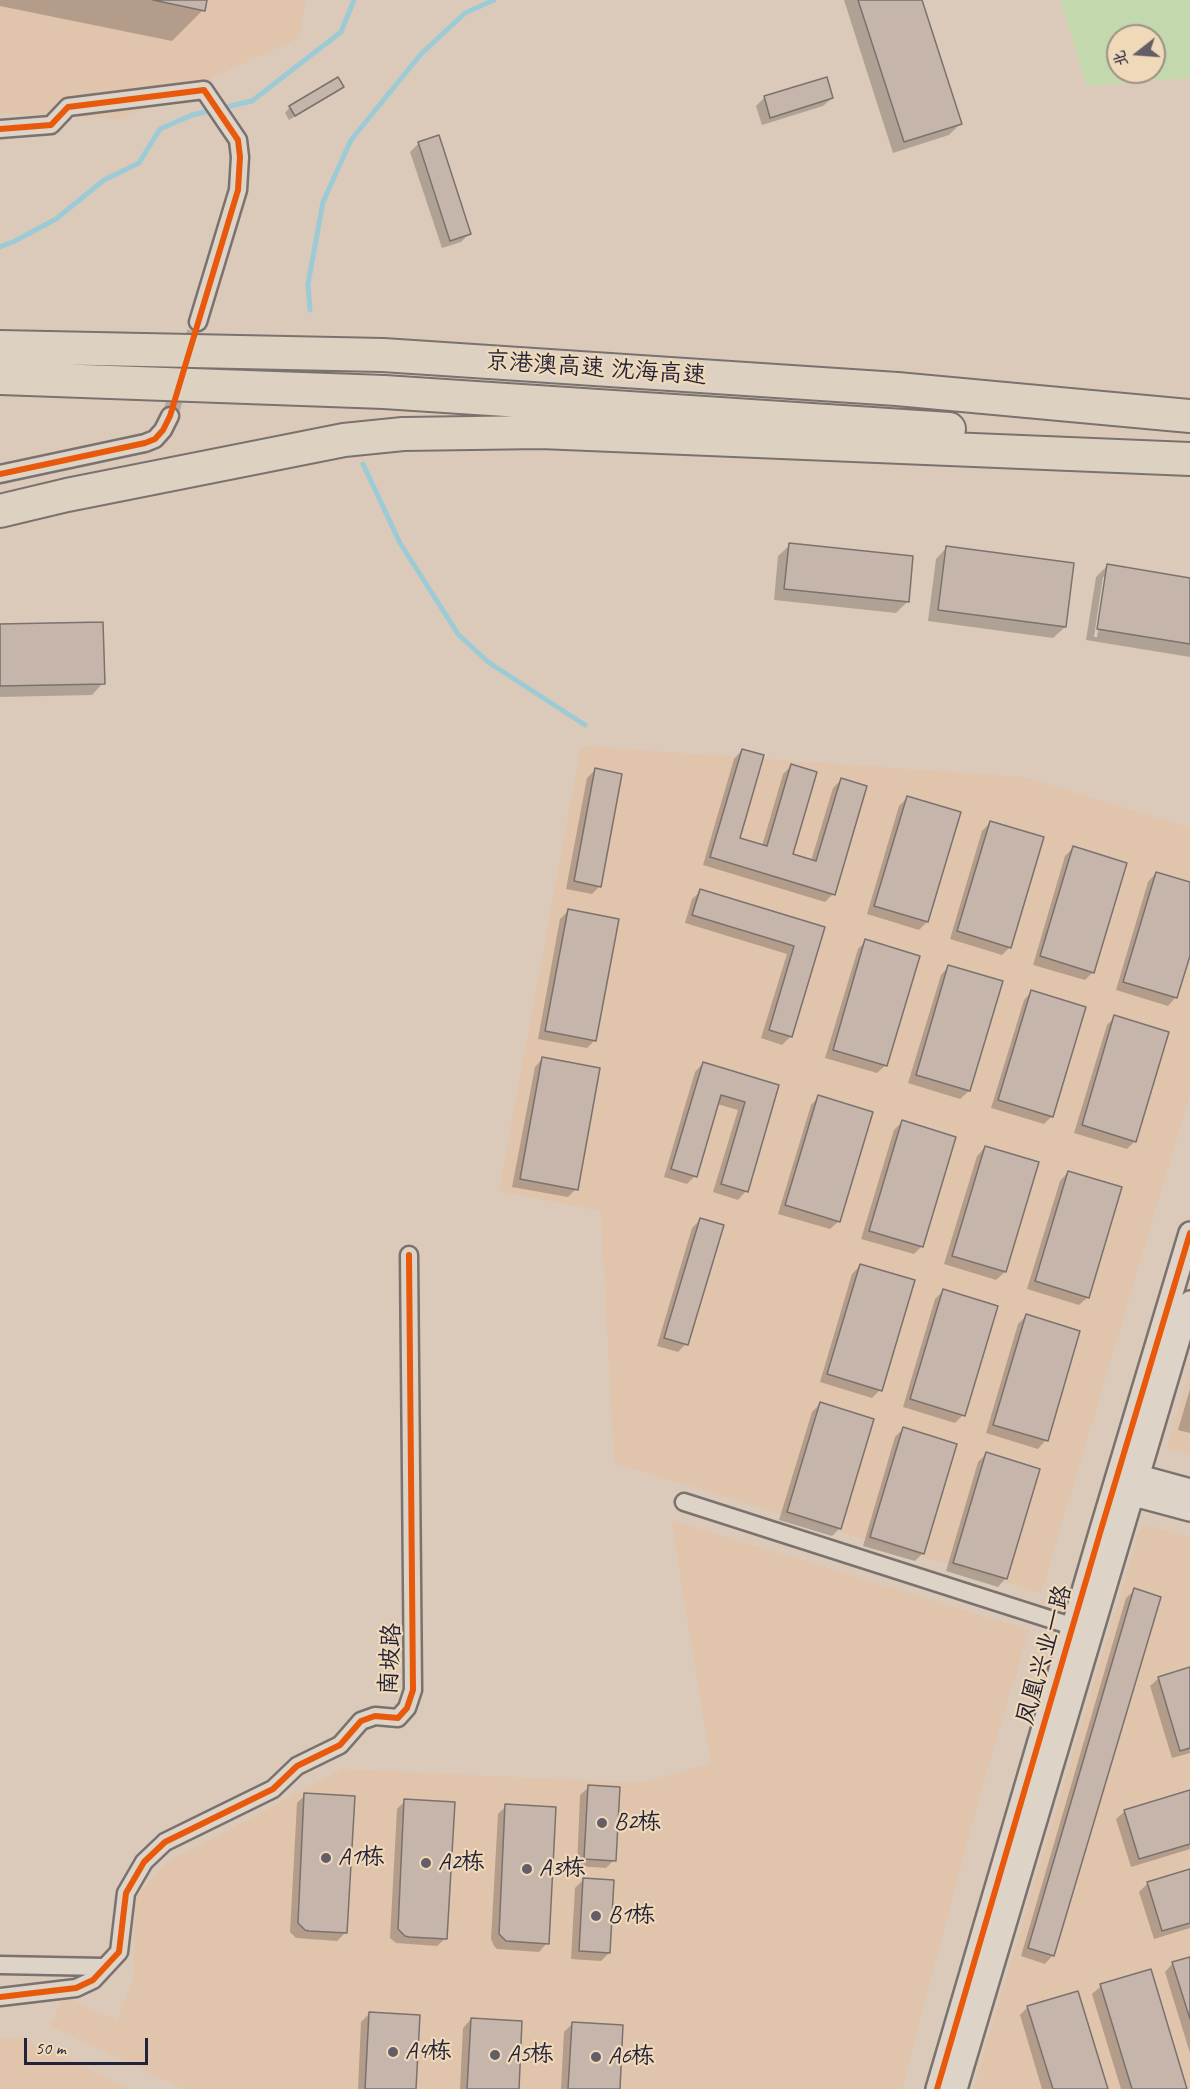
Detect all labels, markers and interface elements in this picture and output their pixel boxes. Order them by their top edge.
north arrow [1106,24,1166,84]
text: 北 [1109,48,1133,69]
street label: 京港澳高速 沈海高速 [484,347,708,391]
street label: 凤凰兴业一路 [1011,1582,1079,1728]
street label: 南坡路 [375,1622,407,1696]
place label: B2栋 [614,1809,661,1837]
marker: B2栋 [595,1816,609,1830]
place label: A1栋 [338,1844,385,1872]
place label: A2栋 [438,1849,485,1877]
marker: A1栋 [319,1851,333,1865]
place label: A3栋 [539,1855,586,1883]
marker: A2栋 [419,1856,433,1870]
marker: A3栋 [520,1862,534,1876]
place label: B1栋 [608,1902,655,1930]
marker: B1栋 [589,1909,603,1923]
scale bar [27,2026,152,2064]
text: 50 m [35,2037,66,2059]
place label: A4栋 [405,2038,452,2066]
place label: A5栋 [507,2041,554,2069]
place label: A6栋 [608,2043,655,2071]
marker: A4栋 [386,2045,400,2059]
marker: A5栋 [488,2048,502,2062]
marker: A6栋 [589,2050,603,2064]

